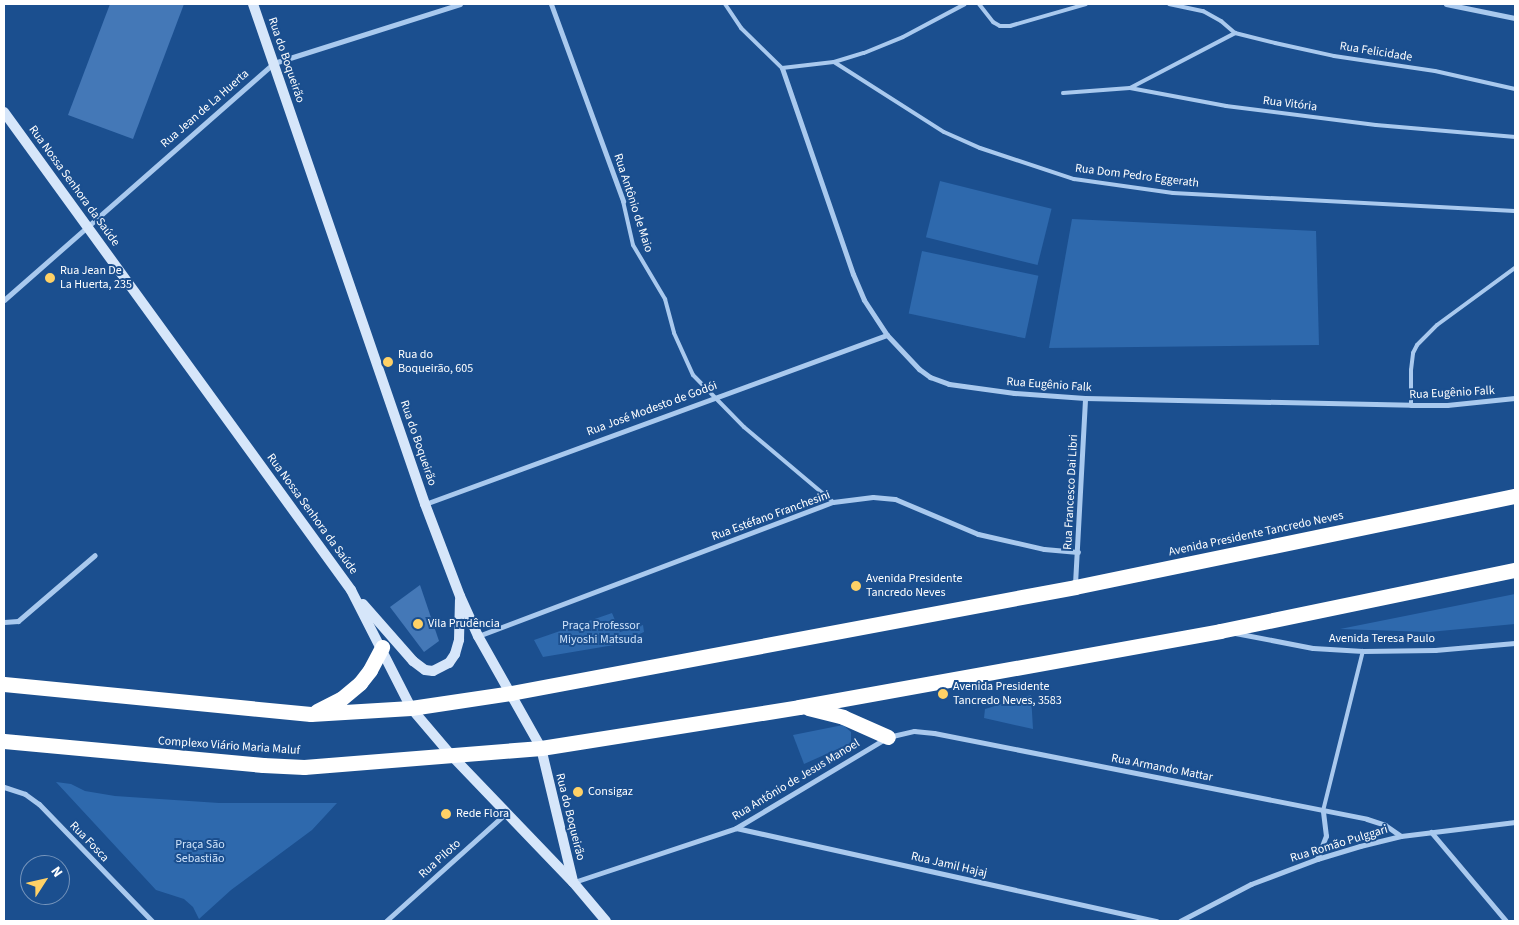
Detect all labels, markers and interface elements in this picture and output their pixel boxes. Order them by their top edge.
street label: Rua do Boqueirão [265,15,307,105]
street label: Rua Felicidade [1339,39,1413,65]
street label: Rua Jean de La Huerta [158,67,252,151]
street label: Rua Vitória [1262,94,1318,114]
street label: Rua Nossa Senhora da Saúde [25,123,123,249]
street label: Rua Antônio de Maio [610,152,656,254]
street label: Rua Dom Pedro Eggerath [1074,161,1200,191]
place label: Rua Jean De La Huerta, 235 [60,264,132,292]
marker: Rua Jean De La Huerta, 235 [44,272,56,284]
place label: Rua do Boqueirão, 605 [398,348,473,376]
marker: Rua do Boqueirão, 605 [382,356,394,368]
street label: Rua Eugênio Falk [1006,375,1092,395]
street label: Rua José Modesto de Godói [585,379,719,439]
street label: Rua Eugênio Falk [1409,384,1495,402]
street label: Rua do Boqueirão [397,398,439,488]
street label: Rua Francesco Dai Libri [1061,434,1081,550]
street label: Rua Nossa Senhora da Saúde [263,451,361,577]
street label: Rua Estéfano Franchesini [710,488,832,544]
street label: Avenida Presidente Tancredo Neves [1167,508,1345,560]
place label: Avenida Presidente Tancredo Neves [866,572,962,600]
marker: Avenida Presidente Tancredo Neves [850,580,862,592]
place label: Vila Prudência [428,617,500,631]
marker: Vila Prudência [412,618,424,630]
park label: Praça Professor Miyoshi Matsuda [559,619,643,647]
street label: Avenida Teresa Paulo [1329,632,1435,646]
place label: Avenida Presidente Tancredo Neves, 3583 [953,680,1062,708]
marker: Avenida Presidente Tancredo Neves, 3583 [937,688,949,700]
street label: Complexo Viário Maria Maluf [158,734,300,758]
street label: Rua Antônio de Jesus Manoel [730,736,862,824]
street label: Rua Armando Mattar [1110,751,1214,785]
street label: Rua do Boqueirão [552,772,588,862]
place label: Consigaz [588,785,633,799]
marker: Consigaz [572,786,584,798]
place label: Rede Flora [456,807,509,821]
marker: Rede Flora [440,808,452,820]
street label: Rua Fosca [66,819,112,865]
street label: Rua Romão Pulggari [1288,822,1390,866]
street label: Rua Piloto [416,836,464,882]
park label: Praça São Sebastião [175,838,225,866]
street label: Rua Jamil Hajaj [909,849,989,881]
north arrow [20,855,70,905]
text: N [46,862,67,882]

